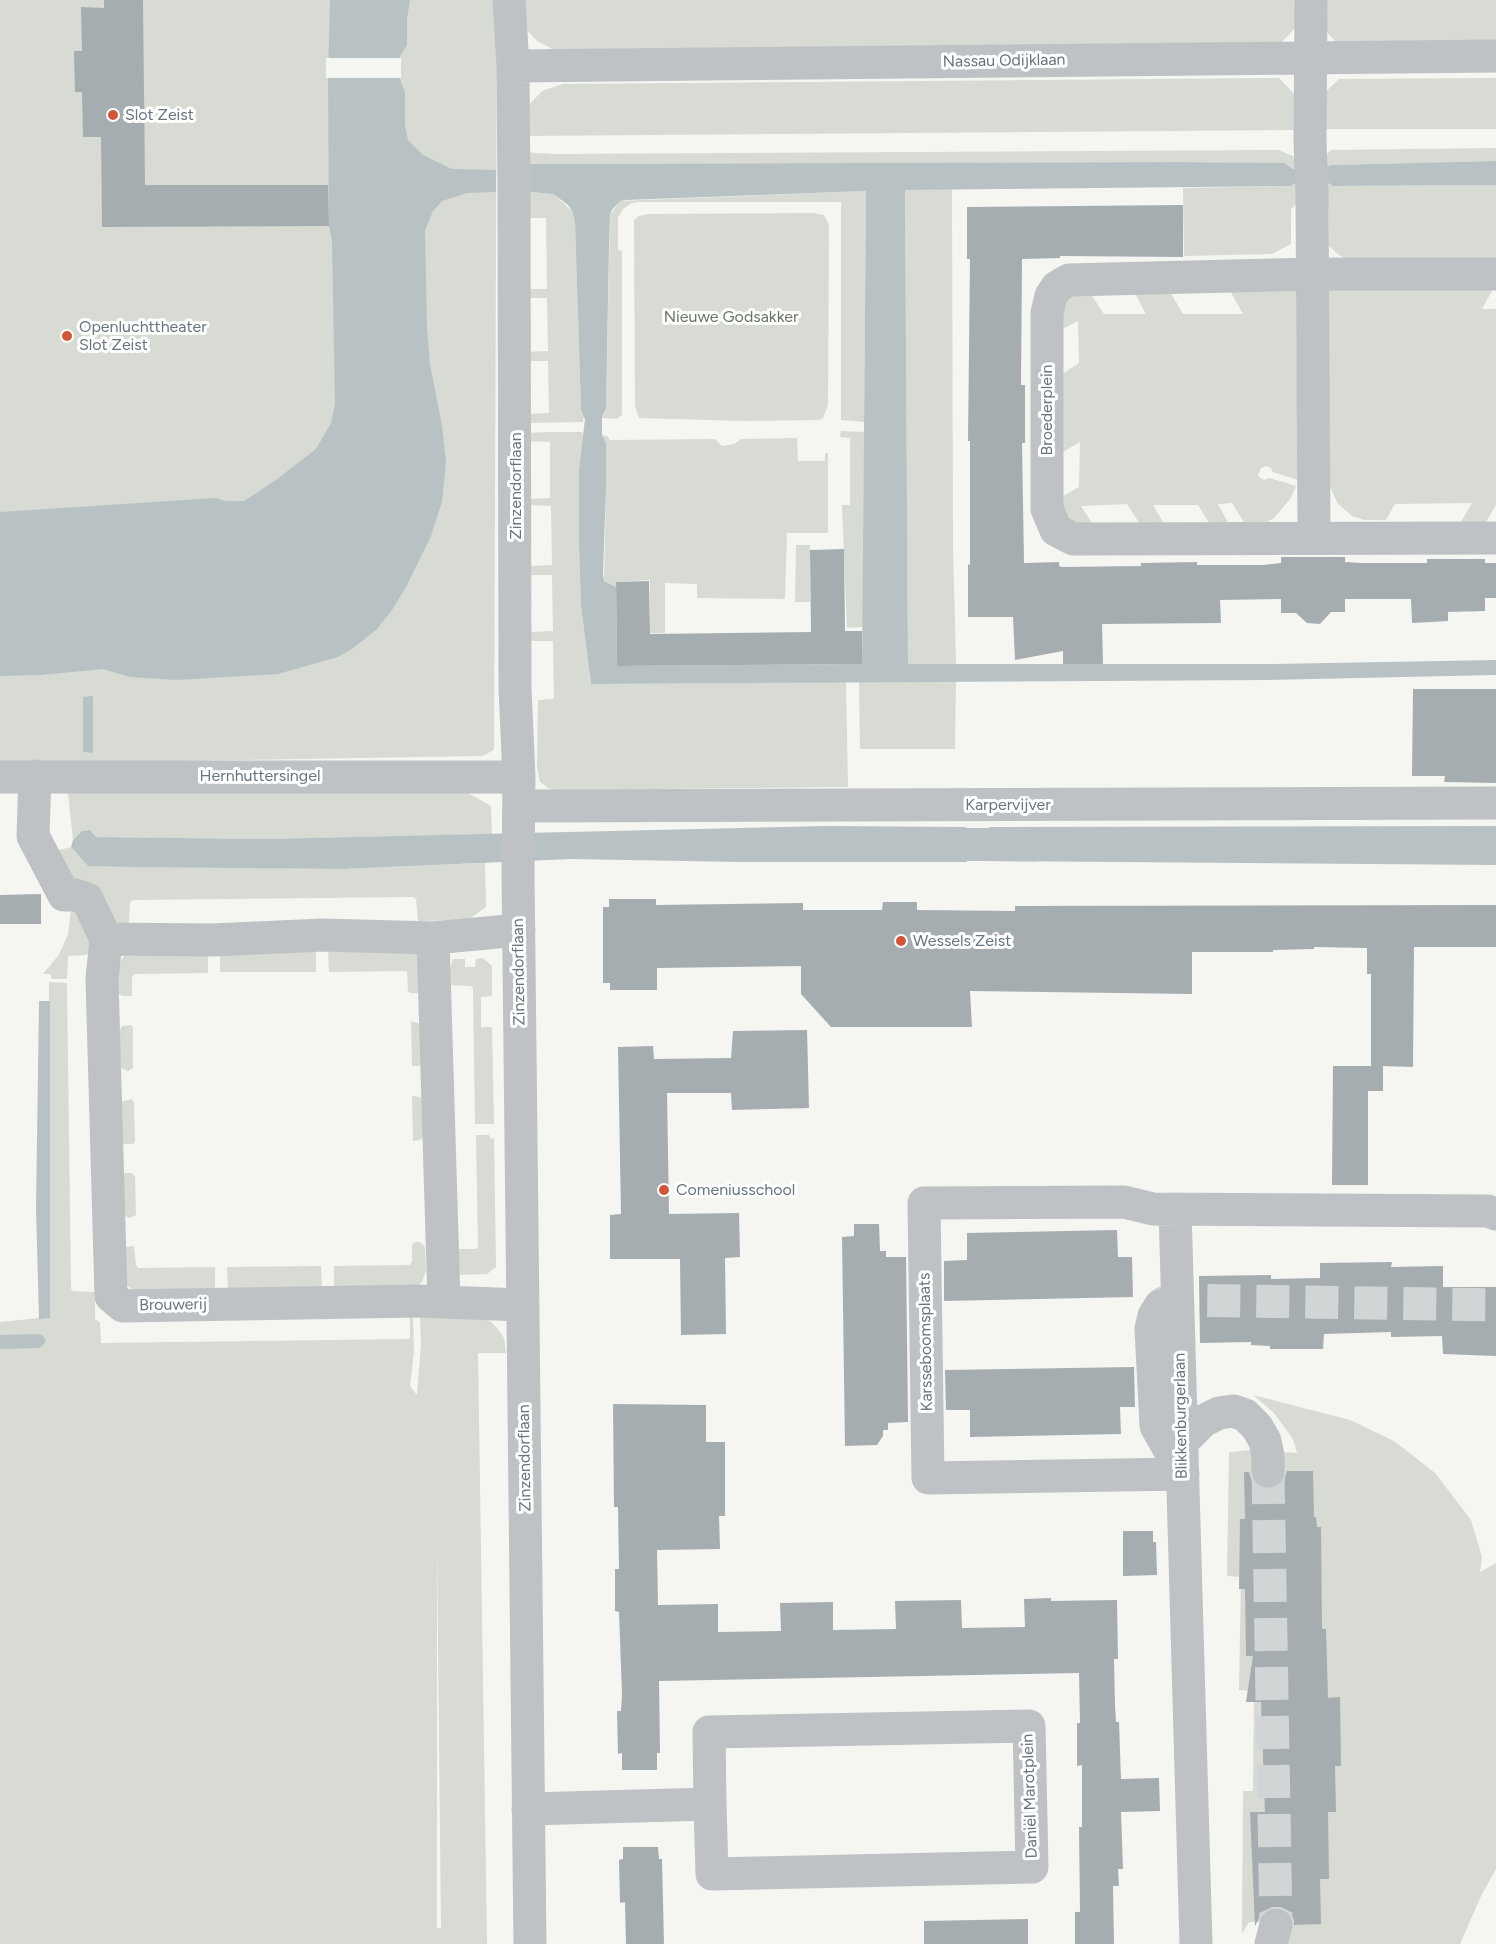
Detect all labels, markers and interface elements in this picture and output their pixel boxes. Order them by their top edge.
street label: Nassau Odijklaan [942,50,1066,72]
place label: Slot Zeist [125,105,194,125]
marker: Slot Zeist [106,108,120,122]
park label: Nieuwe Godsakker [664,307,798,327]
place label: Openluchttheater Slot Zeist [79,317,207,355]
marker: Openluchttheater Slot Zeist [60,329,74,343]
street label: Broederplein [1037,364,1057,456]
street label: Zinzendorflaan [506,432,526,540]
street label: Hernhuttersingel [200,766,320,786]
street label: Karpervijver [965,795,1051,815]
street label: Zinzendorflaan [508,918,530,1026]
place label: Wessels Zeist [913,931,1011,951]
marker: Wessels Zeist [894,934,908,948]
place label: Comeniusschool [676,1180,795,1200]
marker: Comeniusschool [657,1183,671,1197]
street label: Karsseboomsplaats [915,1273,937,1411]
street label: Brouwerij [139,1295,207,1315]
street label: Blikkenburgerlaan [1170,1353,1192,1479]
street label: Zinzendorflaan [514,1404,536,1512]
street label: Daniël Marotplein [1018,1733,1042,1859]

